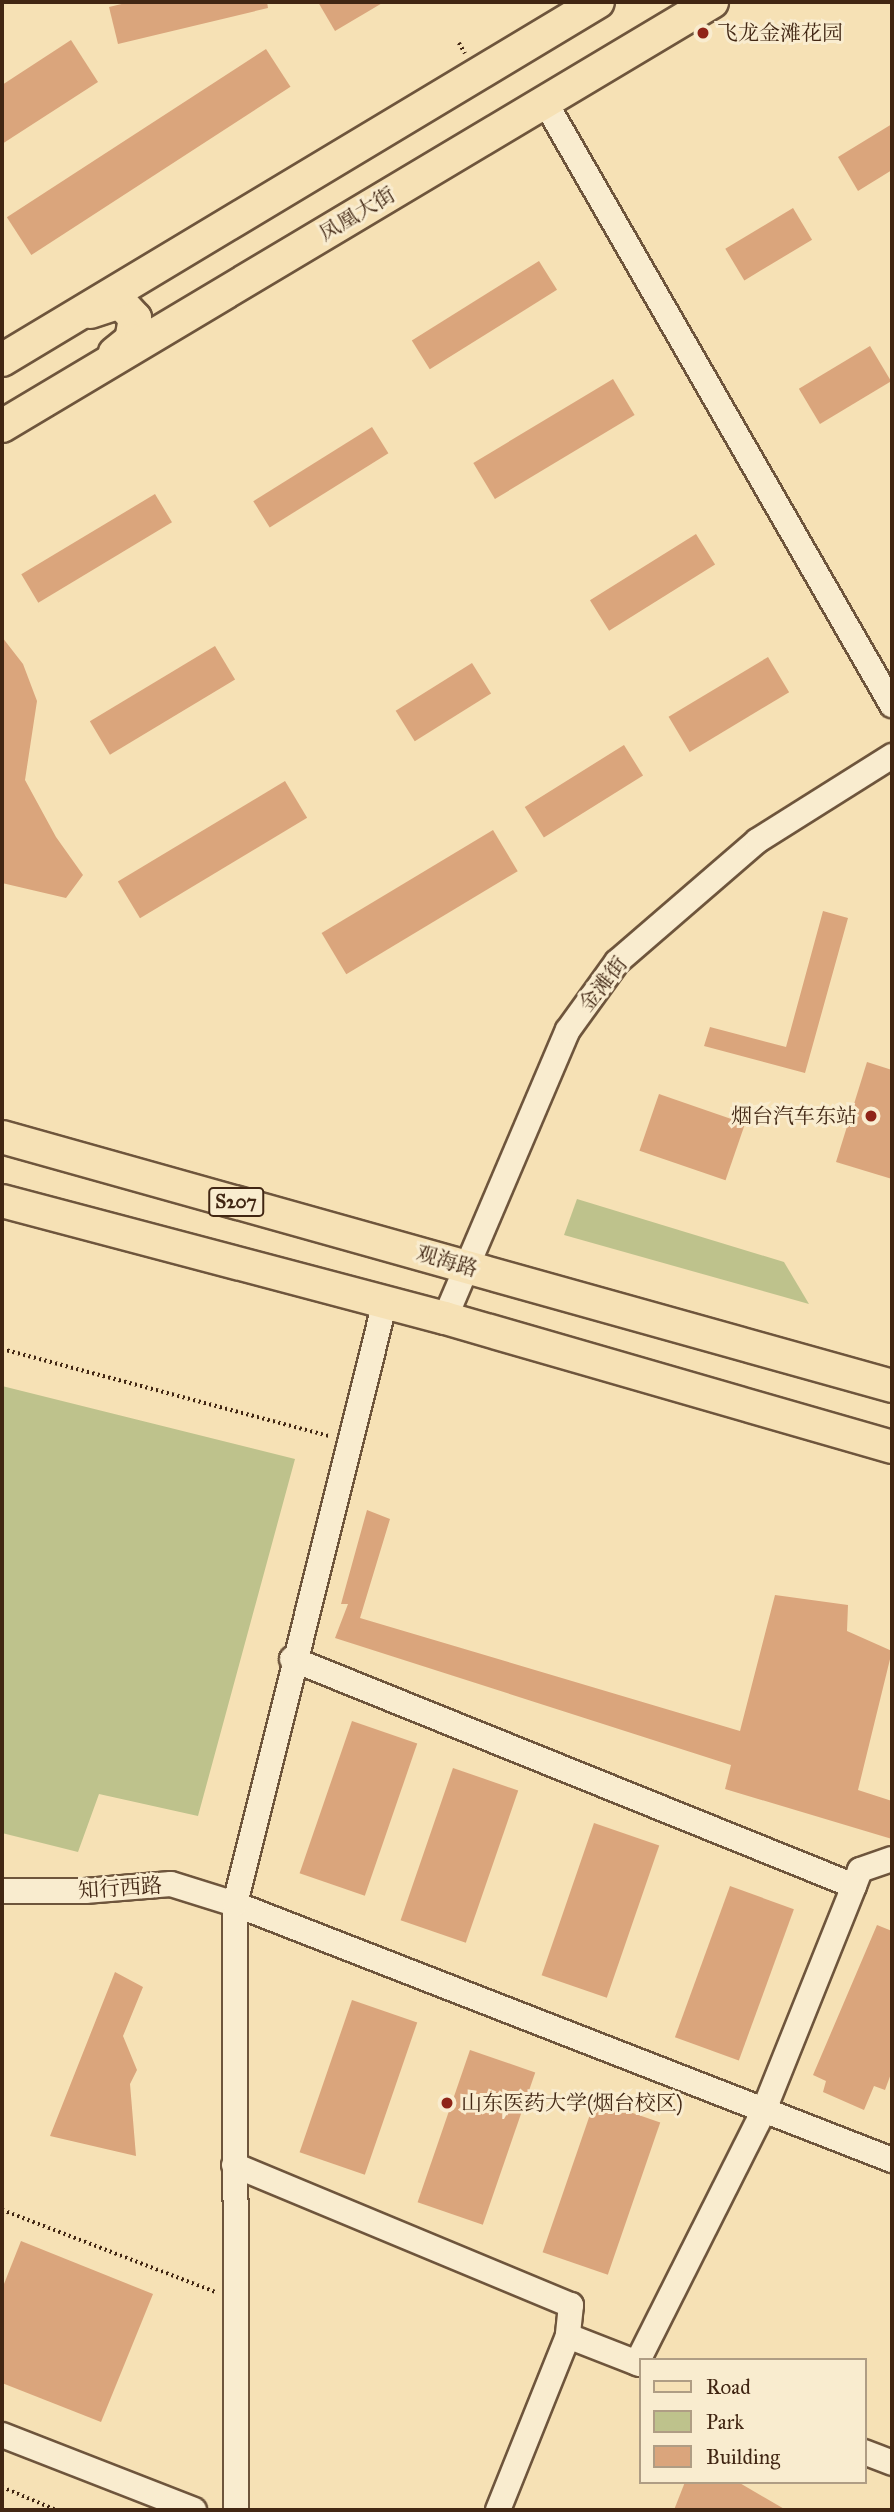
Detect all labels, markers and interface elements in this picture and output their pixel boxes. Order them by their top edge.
place label: 飞龙金滩花园 [717,20,843,46]
marker: 飞龙金滩花园 [695,25,711,41]
street label: 凤凰大街 [315,182,399,246]
street label: 金滩街 [574,951,632,1017]
place label: 烟台汽车东站 [731,1103,857,1129]
marker: 烟台汽车东站 [863,1108,879,1124]
road number: S207 [208,1186,264,1218]
street label: 观海路 [413,1240,481,1282]
street label: 知行西路 [77,1873,163,1903]
place label: 山东医药大学(烟台校区) [461,2090,683,2116]
marker: 山东医药大学(烟台校区) [439,2095,455,2111]
legend [638,2358,866,2484]
text: Road [706,2374,751,2400]
text: Park [706,2409,744,2435]
text: Building [706,2444,780,2470]

